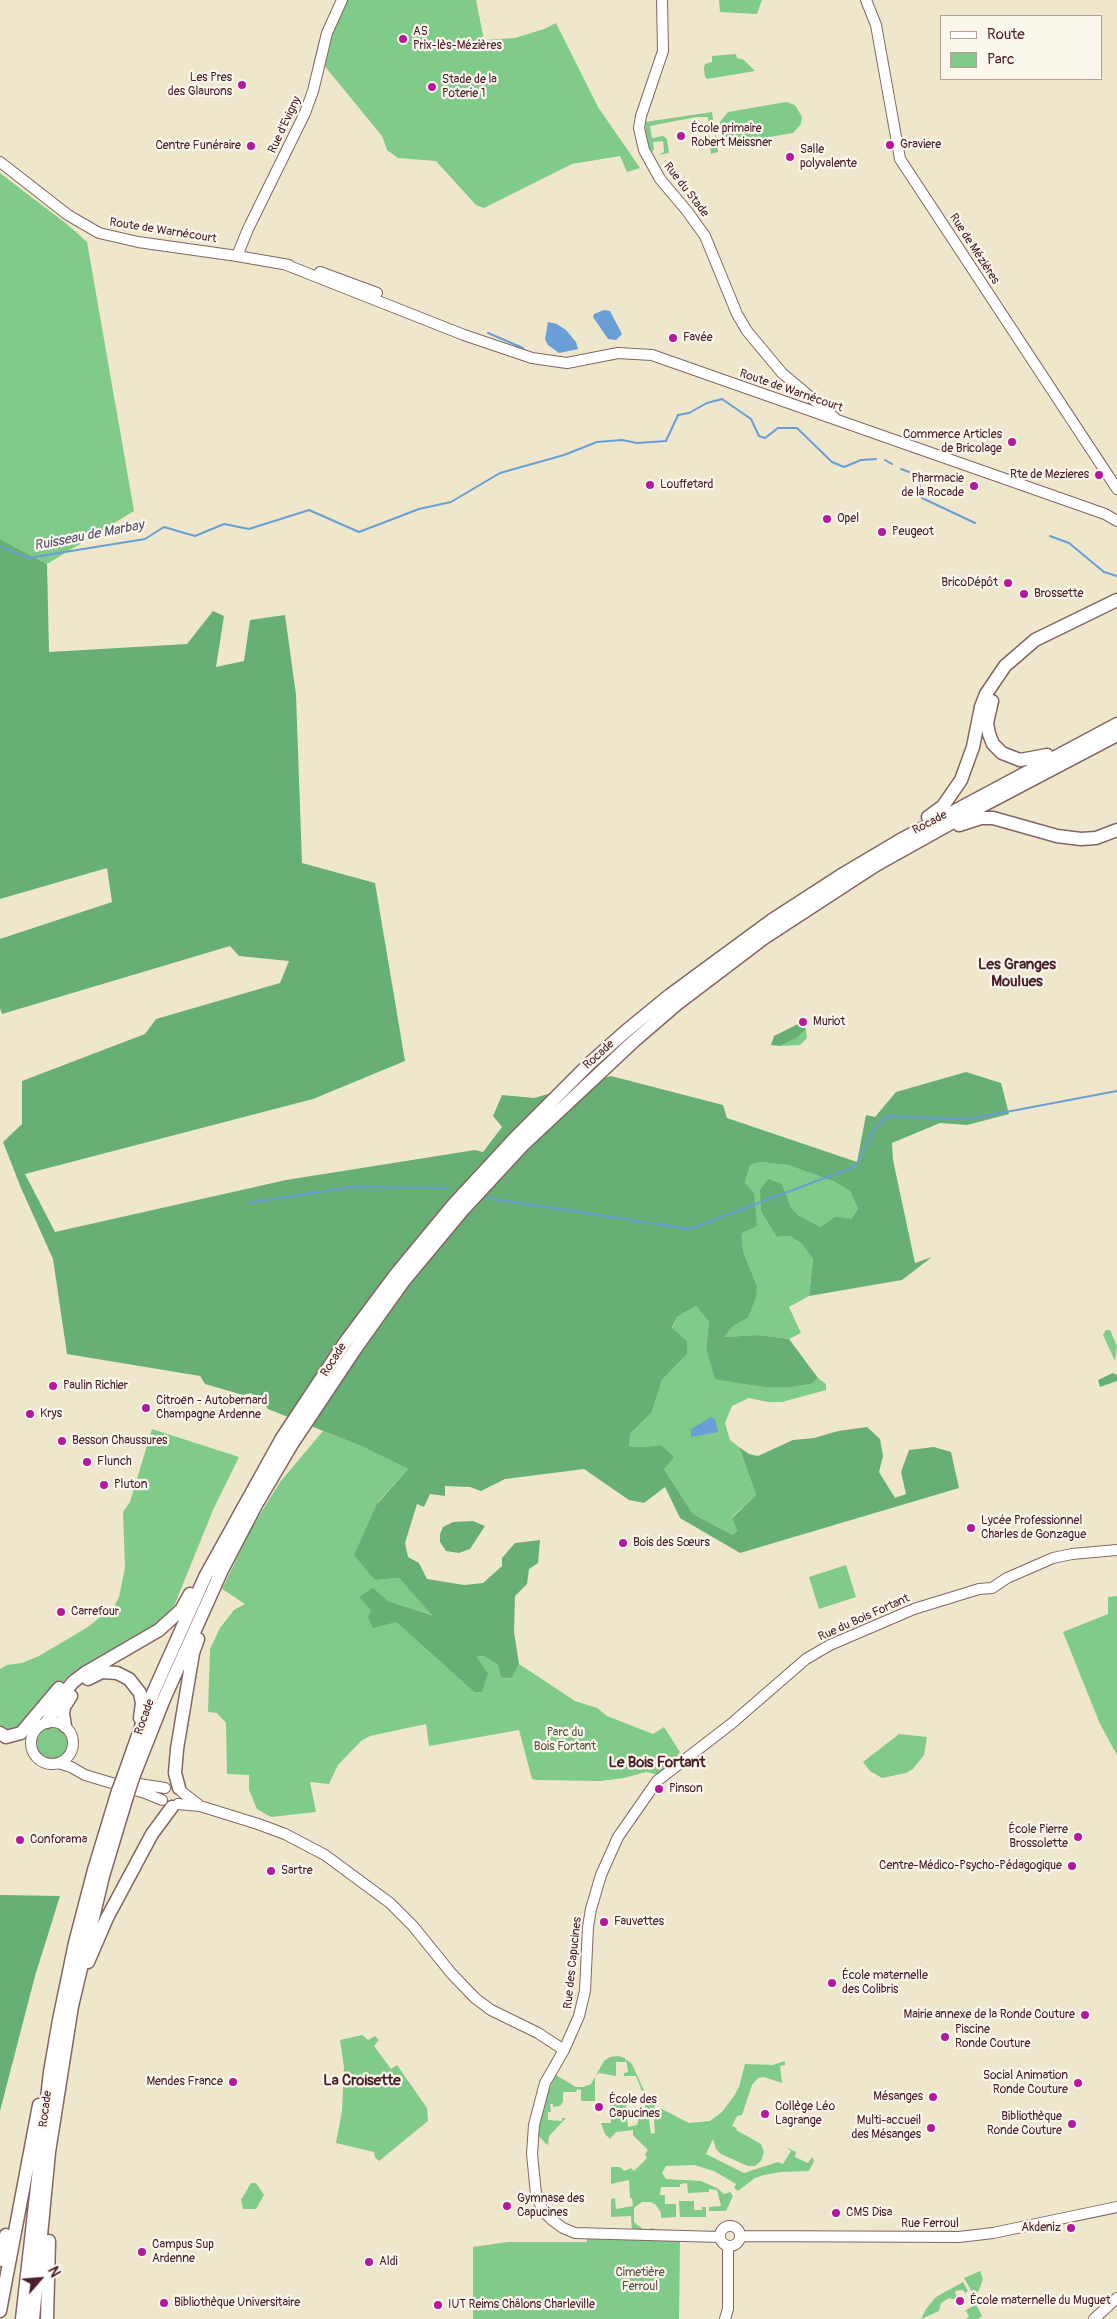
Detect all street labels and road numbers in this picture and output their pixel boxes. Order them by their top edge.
street label: Rue d'Evigny [266,94,304,156]
street label: Rue du Stade [660,160,712,220]
street label: Rue de Mézières [946,211,1002,287]
street label: Route de Warnécourt [108,215,218,247]
street label: Route de Warnécourt [737,367,845,415]
street label: Rocade [910,808,950,838]
street label: Rocade [580,1037,618,1073]
street label: Rocade [318,1341,350,1379]
street label: Rue du Bois Fortant [816,1591,912,1645]
street label: Rocade [132,1697,158,1737]
street label: Rue des Capucines [561,1916,585,2010]
street label: Rocade [37,2090,55,2128]
street label: Rue Ferroul [901,2217,959,2231]

